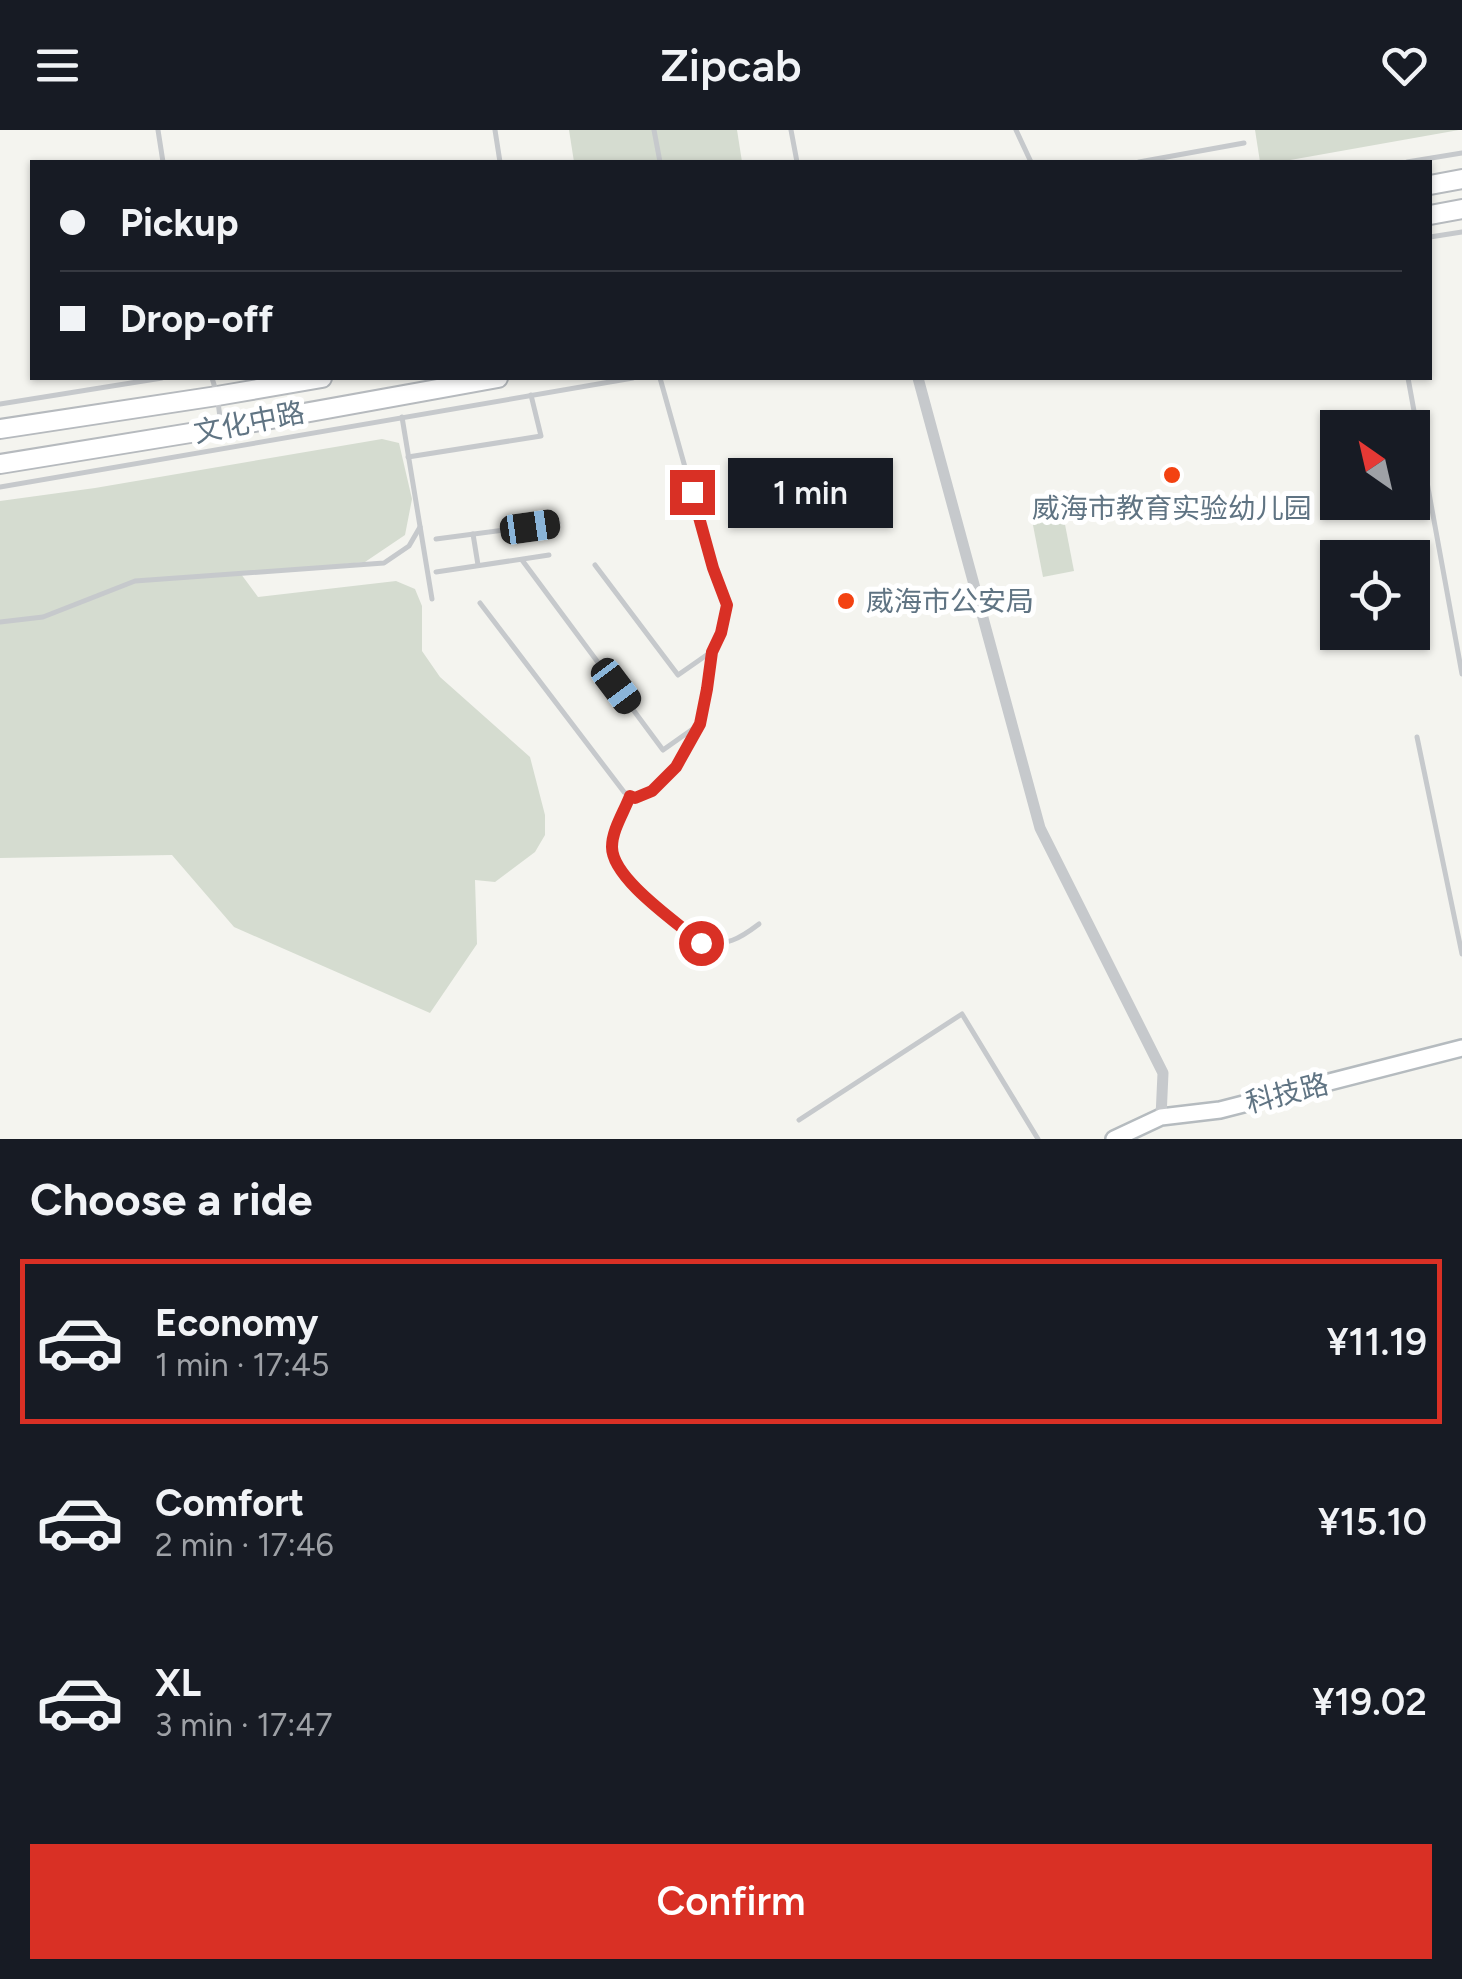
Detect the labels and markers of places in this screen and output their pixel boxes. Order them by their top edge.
marker: 威海市教育实验幼儿园 [1161,464,1183,486]
place label: 威海市教育实验幼儿园 [1032,491,1312,525]
place label: 威海市公安局 [866,584,1034,618]
marker: 威海市公安局 [835,590,857,612]

